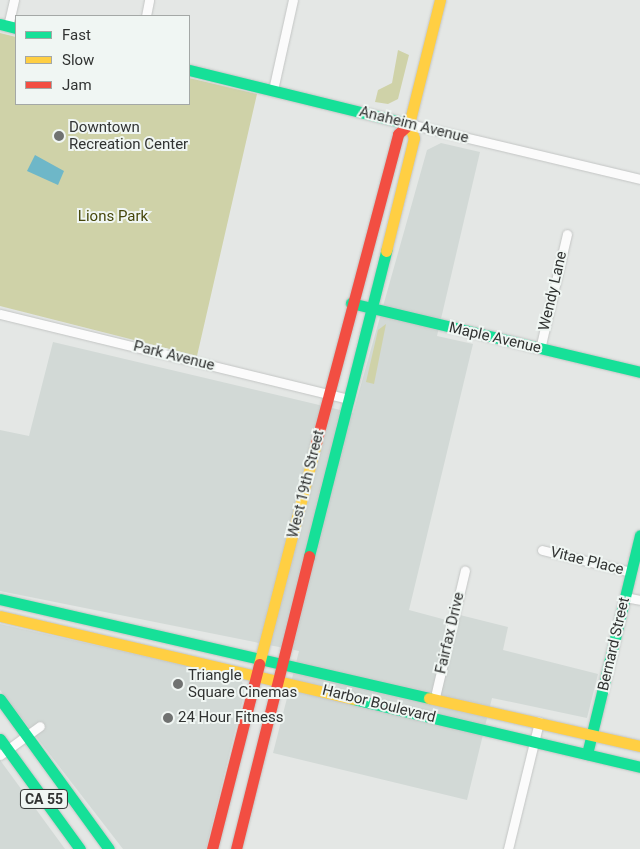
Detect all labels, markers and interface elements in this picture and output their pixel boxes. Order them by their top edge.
legend [15,15,190,105]
text: Fast [62,26,91,44]
text: Slow [62,51,94,69]
text: Jam [62,76,92,94]
street label: Anaheim Avenue [357,103,471,147]
place label: Downtown Recreation Center [69,118,188,153]
marker: Downtown Recreation Center [53,130,65,142]
park label: Lions Park [78,208,148,226]
street label: Wendy Lane [535,249,571,333]
street label: Maple Avenue [447,319,543,357]
street label: Park Avenue [132,337,216,375]
street label: West 19th Street [284,428,328,540]
street label: Vitae Place [548,543,626,579]
street label: Fairfax Drive [432,590,468,676]
street label: Bernard Street [594,595,634,693]
place label: Triangle Square Cinemas [188,666,297,701]
marker: Triangle Square Cinemas [172,678,184,690]
street label: Harbor Boulevard [320,681,438,727]
place label: 24 Hour Fitness [178,709,283,727]
marker: 24 Hour Fitness [162,712,174,724]
road number: CA 55 [19,788,69,811]

